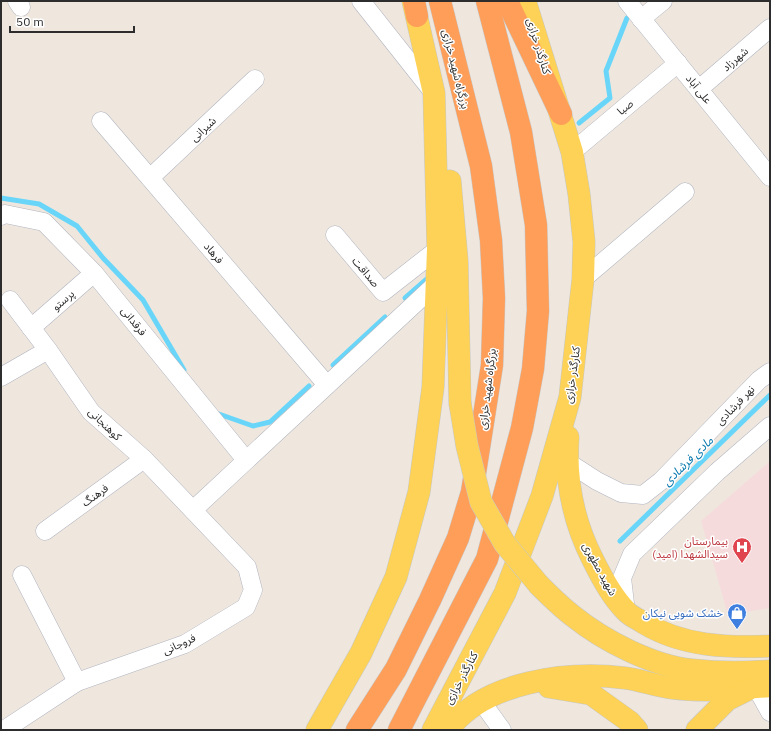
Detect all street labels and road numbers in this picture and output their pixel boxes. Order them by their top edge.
street label: کنارگذر خرازی [524,16,554,76]
street label: بزرگراه شهید خرازی [439,28,473,110]
street label: شهرزاد [719,44,751,74]
street label: علی آباد [683,72,715,107]
street label: صبا [614,96,636,118]
street label: شیرانی [187,113,219,145]
street label: فرهاد [201,239,227,267]
street label: صداقت [349,254,383,290]
street label: پرستو [49,286,78,314]
street label: فرقدانی [118,304,150,338]
street label: کنارگذر خرازی [561,345,583,405]
street label: بزرگراه شهید خرازی [475,348,499,430]
street label: نهر فرشادی [713,382,757,428]
street label: کوهنجانی [85,405,125,444]
street label: فرهنگ [79,481,111,509]
street label: شهید مطهری [580,540,621,598]
street label: فروجانی [160,630,198,657]
street label: کنارگذر خرازی [441,649,481,707]

